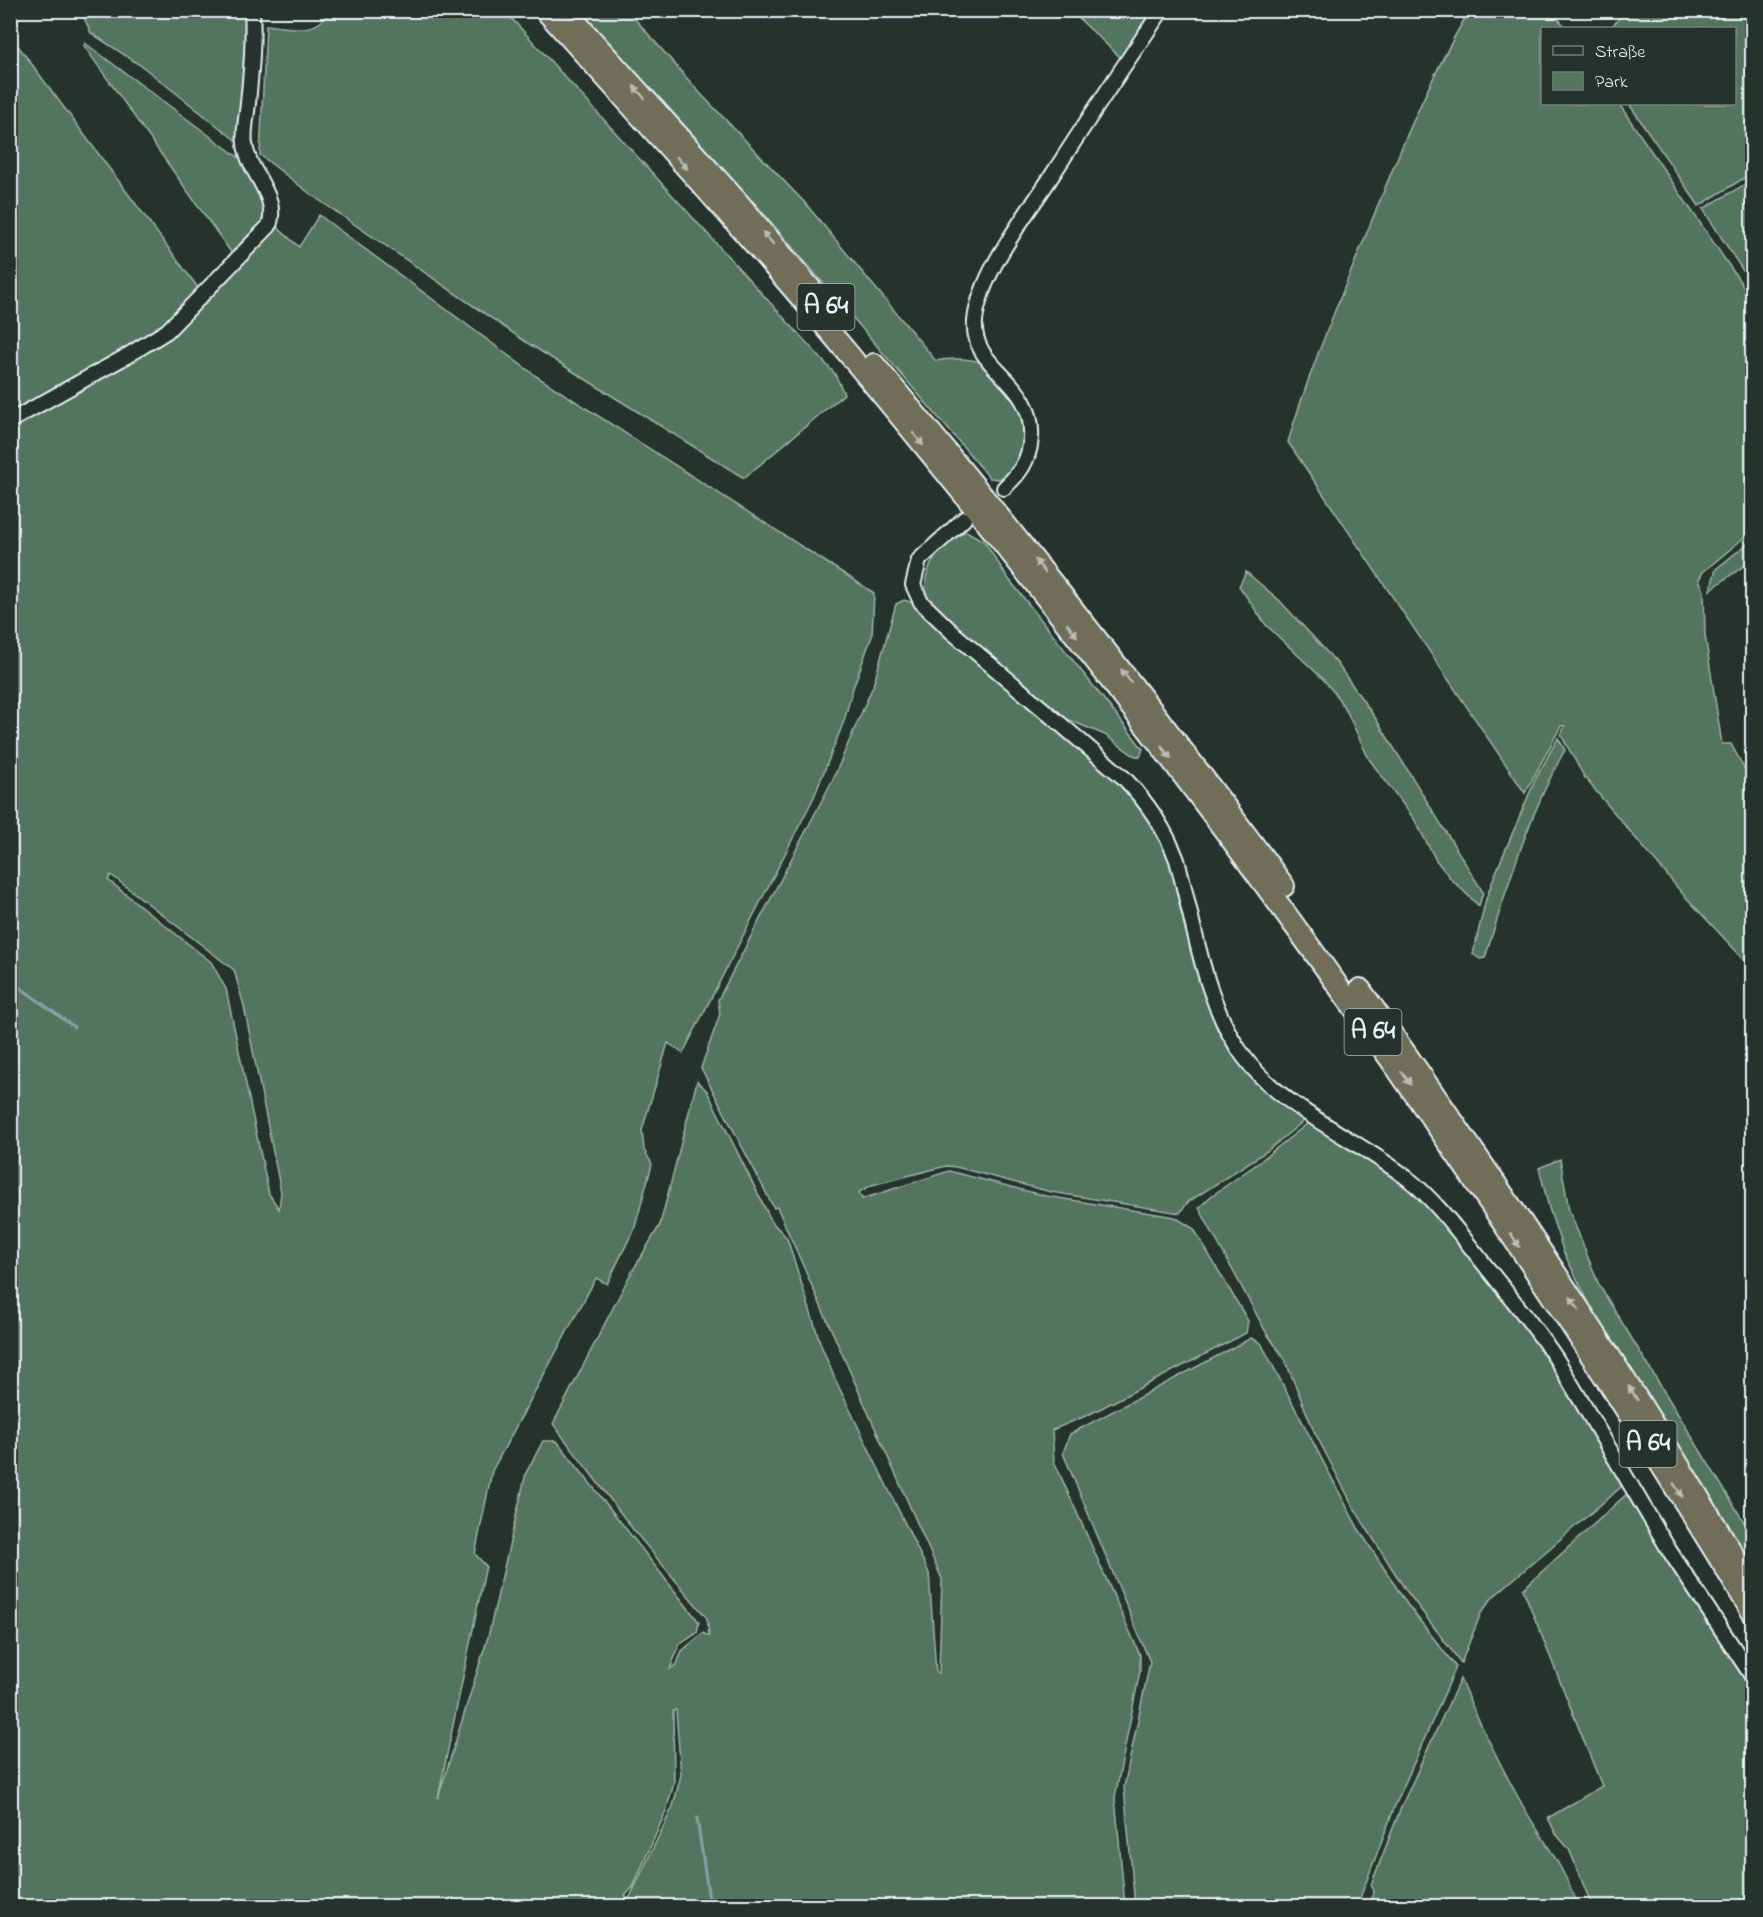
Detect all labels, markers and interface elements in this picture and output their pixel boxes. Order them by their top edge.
legend [1541,27,1736,105]
text: Straße [1595,40,1646,66]
text: Park [1595,70,1628,96]
one-way arrow [632,85,646,100]
one-way arrow [675,155,688,170]
one-way arrow [762,231,775,246]
road number: A 64 [798,284,854,330]
one-way arrow [911,431,924,446]
one-way arrow [1034,558,1047,574]
one-way arrow [1065,622,1077,637]
one-way arrow [1121,669,1133,684]
one-way arrow [1160,743,1172,759]
road number: A 64 [1344,1009,1402,1055]
one-way arrow [1400,1070,1412,1086]
one-way arrow [1509,1232,1520,1248]
one-way arrow [1570,1296,1581,1312]
one-way arrow [1628,1385,1639,1401]
road number: A 64 [1620,1421,1676,1467]
one-way arrow [1672,1482,1683,1498]

